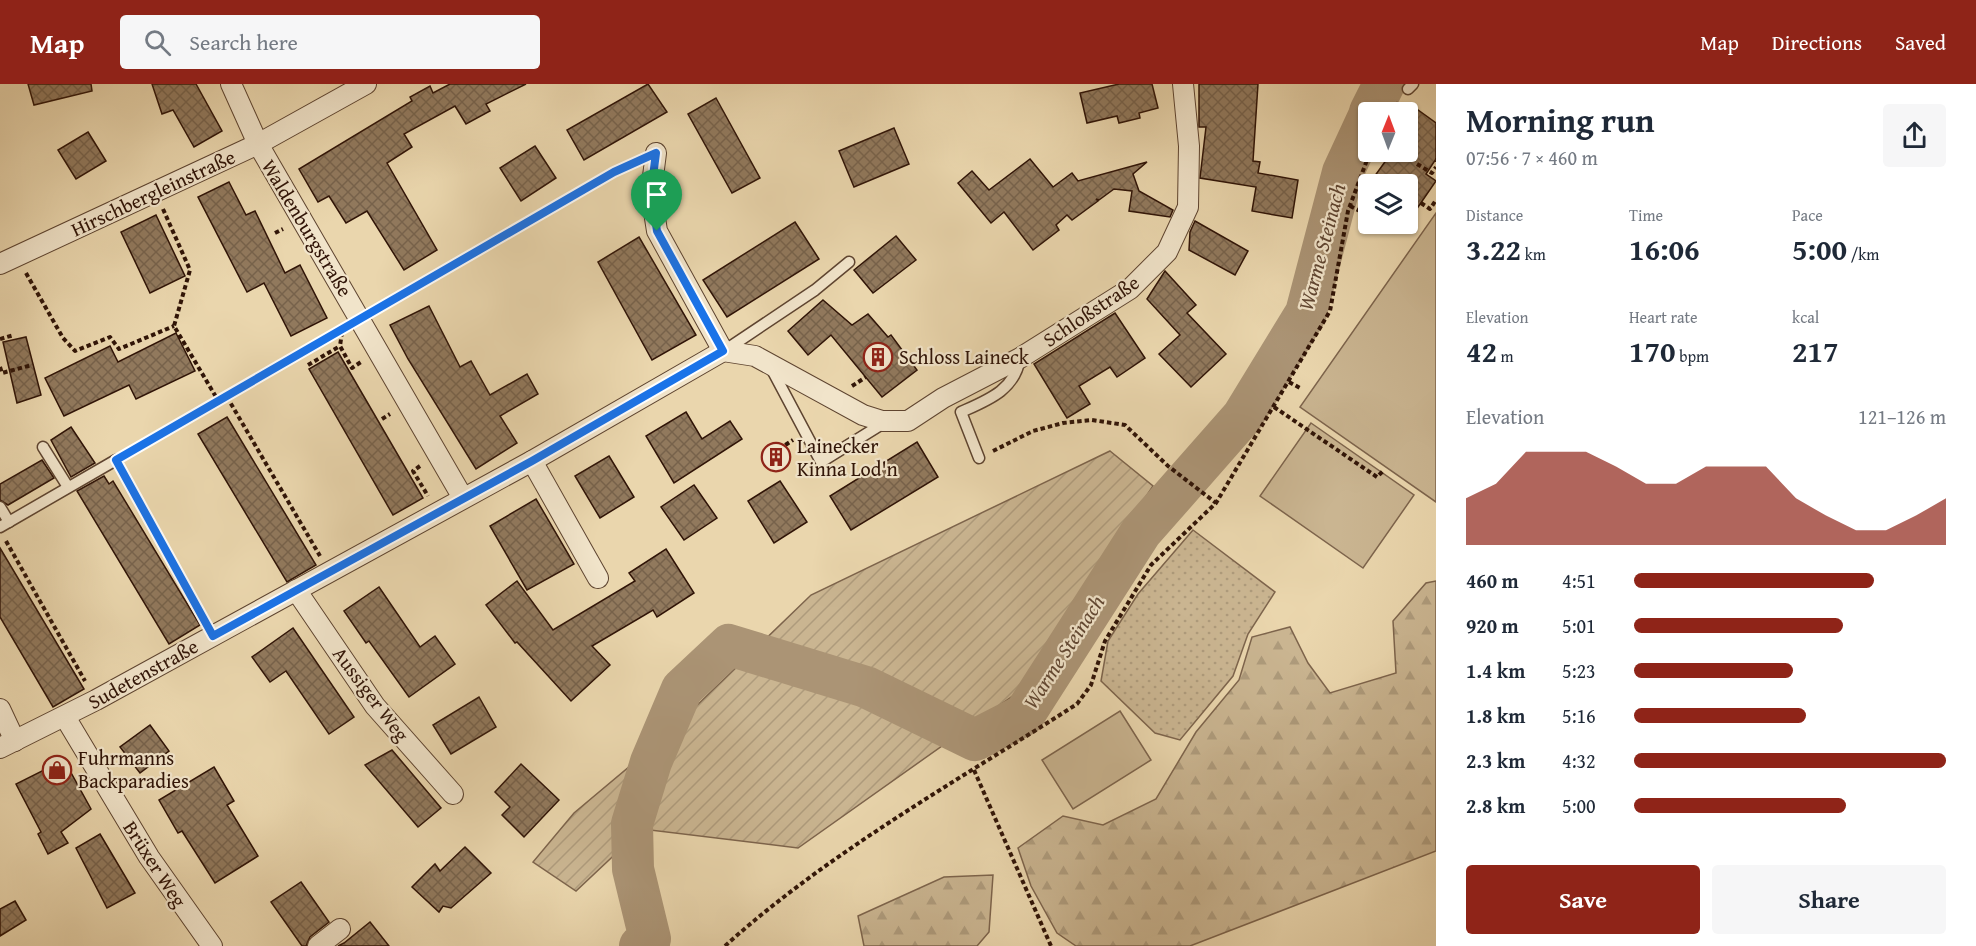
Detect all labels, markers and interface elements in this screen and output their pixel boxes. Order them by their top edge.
search box [120,15,540,69]
text: Map [30,22,84,63]
icon: search [141,26,174,59]
text: Search here [189,26,298,58]
text: Map [1700,27,1739,58]
text: Directions [1772,27,1862,58]
text: Saved [1895,27,1946,58]
text: Morning run [1466,96,1655,144]
north arrow [1358,102,1418,162]
map controls [1358,102,1418,234]
button: share [1883,104,1946,167]
street label: Hirschbergleinstraße [66,142,240,243]
text: 07:56 · 7 × 460 m [1466,143,1598,172]
street label: Waldenburgstraße [255,154,360,302]
pin [631,169,682,231]
button: layers [1358,174,1418,234]
icon: arrive [640,178,673,211]
water label: Warme Steinach [1290,180,1353,314]
text: Distance [1466,203,1523,227]
text: Time [1629,203,1663,227]
text: Pace [1792,203,1823,227]
text: 3.22 [1466,227,1521,271]
text: 16:06 [1629,227,1700,271]
text: 5:00 [1792,227,1847,271]
text: km [1521,242,1546,266]
text: /km [1847,242,1879,266]
street label: Schloßstraße [1037,268,1145,354]
text: Elevation [1466,305,1529,329]
text: Heart rate [1629,305,1698,329]
text: kcal [1792,305,1819,329]
text: 42 [1466,329,1497,373]
text: 170 [1629,329,1676,373]
text: 217 [1792,329,1839,373]
building icon: Schloss Laineck [862,341,894,373]
place label: Schloss Laineck [899,342,1030,371]
text: m [1497,344,1514,368]
text: bpm [1676,344,1709,368]
text: Elevation [1466,402,1544,431]
text: 121–126 m [1858,402,1946,431]
place label: Lainecker Kinna Lod'n [797,431,898,483]
building icon: Lainecker Kinna Lod'n [760,441,792,473]
text: 460 m [1466,566,1519,595]
text: 4:51 [1562,566,1596,595]
water label: Warme Steinach [1015,588,1112,715]
text: 920 m [1466,611,1519,640]
text: 5:01 [1562,611,1596,640]
street label: Sudetenstraße [82,631,203,716]
street label: Aussiger Weg [326,640,417,747]
text: 1.4 km [1466,656,1525,685]
text: 5:23 [1562,656,1596,685]
text: 1.8 km [1466,701,1525,730]
text: 5:16 [1562,701,1596,730]
place label: Fuhrmanns Backparadies [78,743,189,795]
text: 2.3 km [1466,746,1525,775]
text: 4:32 [1562,746,1596,775]
shop icon: Fuhrmanns Backparadies [41,754,73,786]
text: 2.8 km [1466,791,1525,820]
text: 5:00 [1562,791,1596,820]
street label: Brüxer Weg [117,815,194,913]
button: Save [1466,865,1700,934]
button: Share [1712,865,1946,934]

